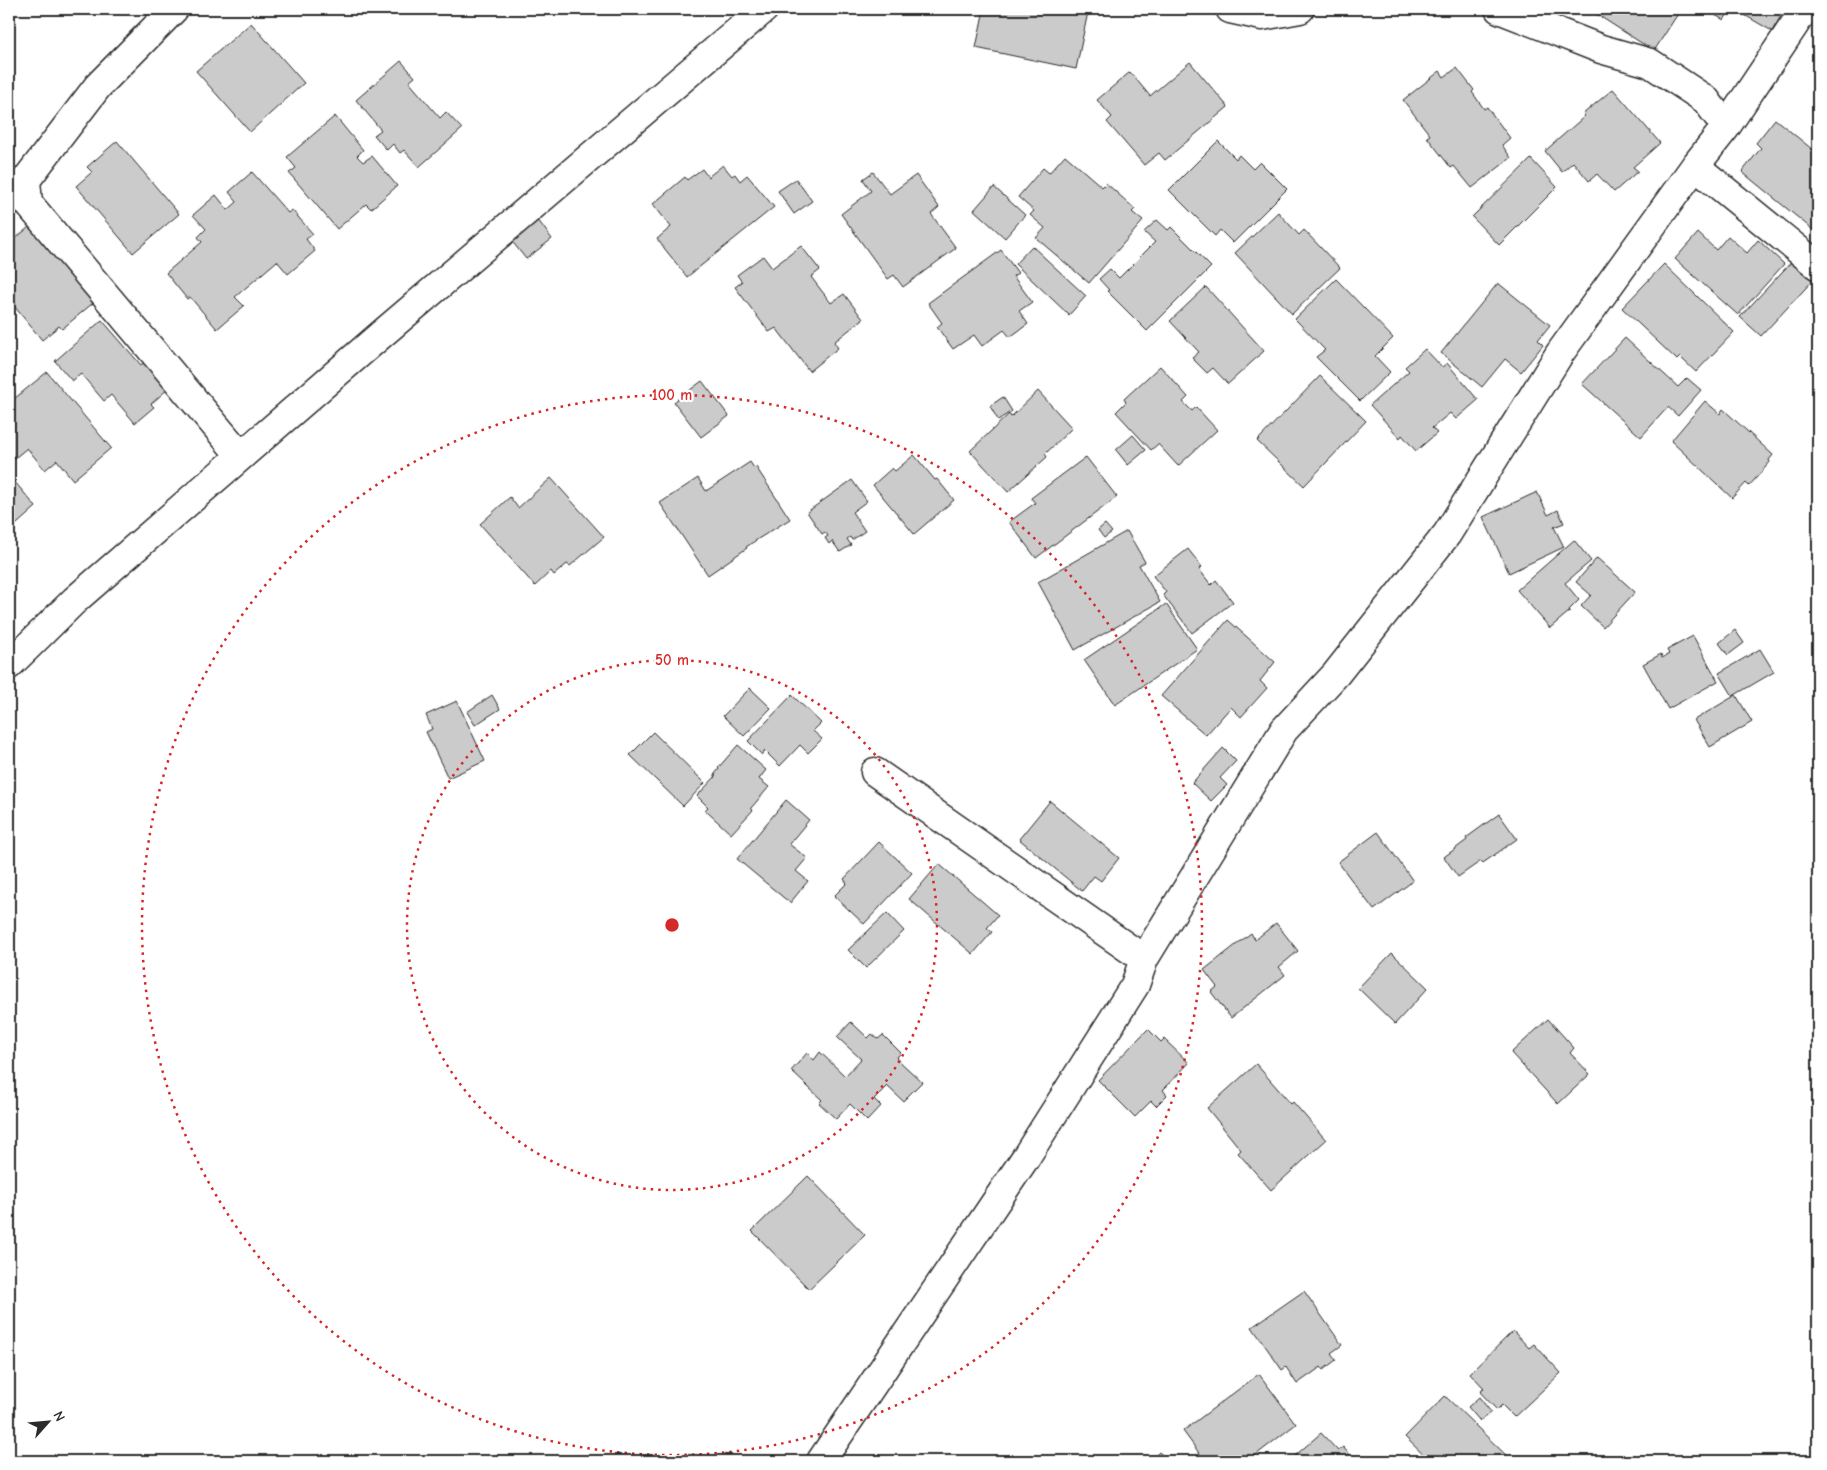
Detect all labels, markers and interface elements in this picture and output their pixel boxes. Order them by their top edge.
text: 100 m [652,386,692,404]
text: 50 m [655,651,689,669]
centre of rings [663,916,681,934]
north arrow [22,1398,72,1448]
text: N [49,1408,69,1424]

